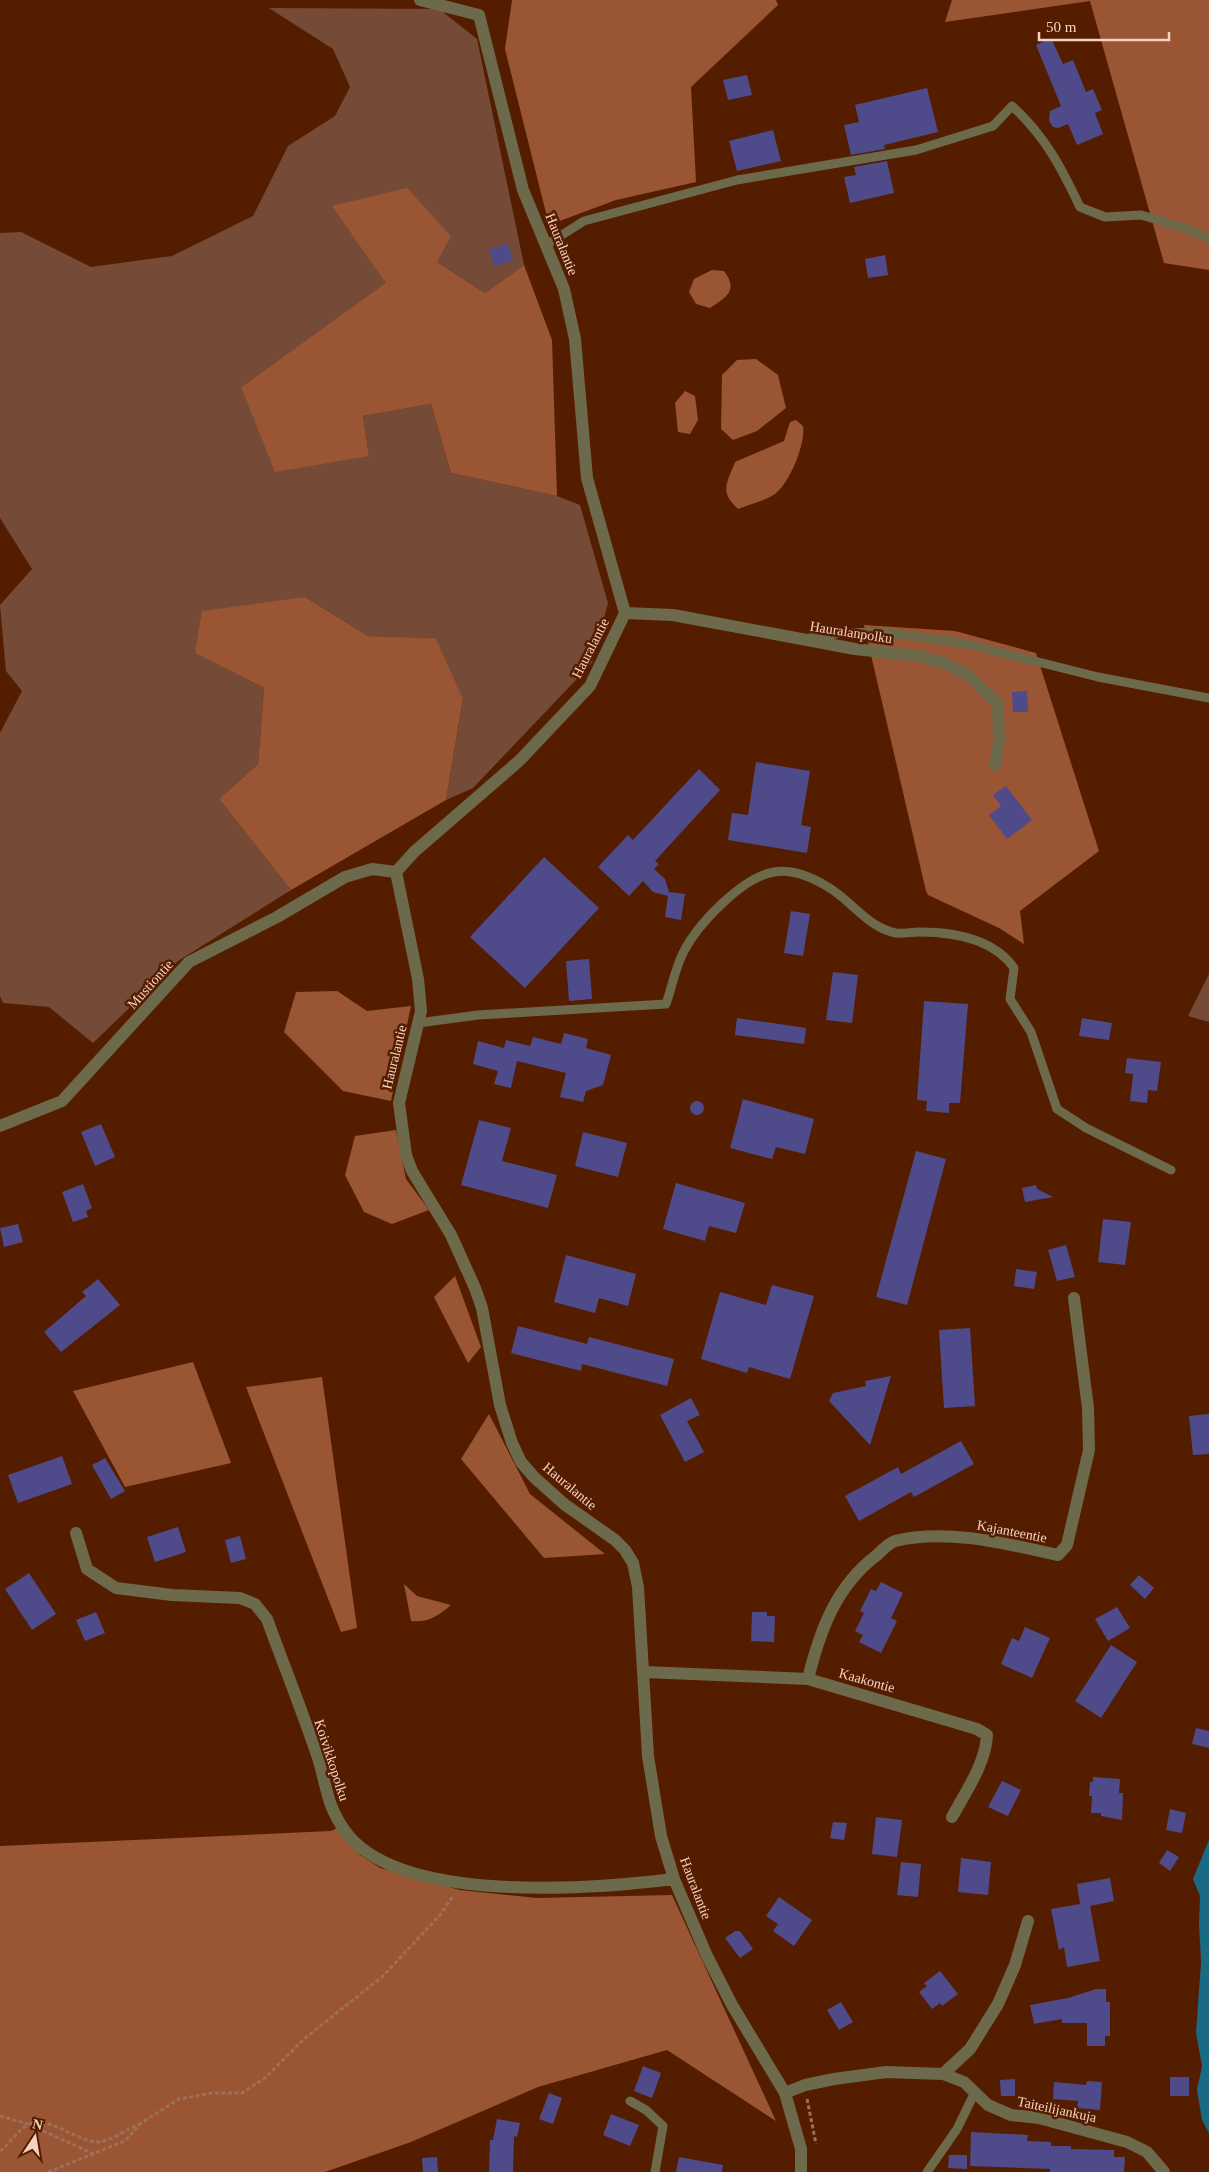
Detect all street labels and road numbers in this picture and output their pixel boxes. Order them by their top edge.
street label: Hauralantie [542,211,581,277]
street label: Hauralantie [569,616,612,681]
street label: Hauralanpolku [809,619,893,646]
street label: Mustiontie [124,957,176,1012]
street label: Hauralantie [379,1024,410,1091]
street label: Hauralantie [540,1460,600,1513]
street label: Kajanteentie [976,1517,1048,1546]
street label: Kaakontie [837,1665,897,1696]
street label: Koivikkopolku [311,1718,352,1803]
street label: Hauralantie [677,1855,714,1921]
street label: Taiteilijankuja [1016,2094,1099,2125]

